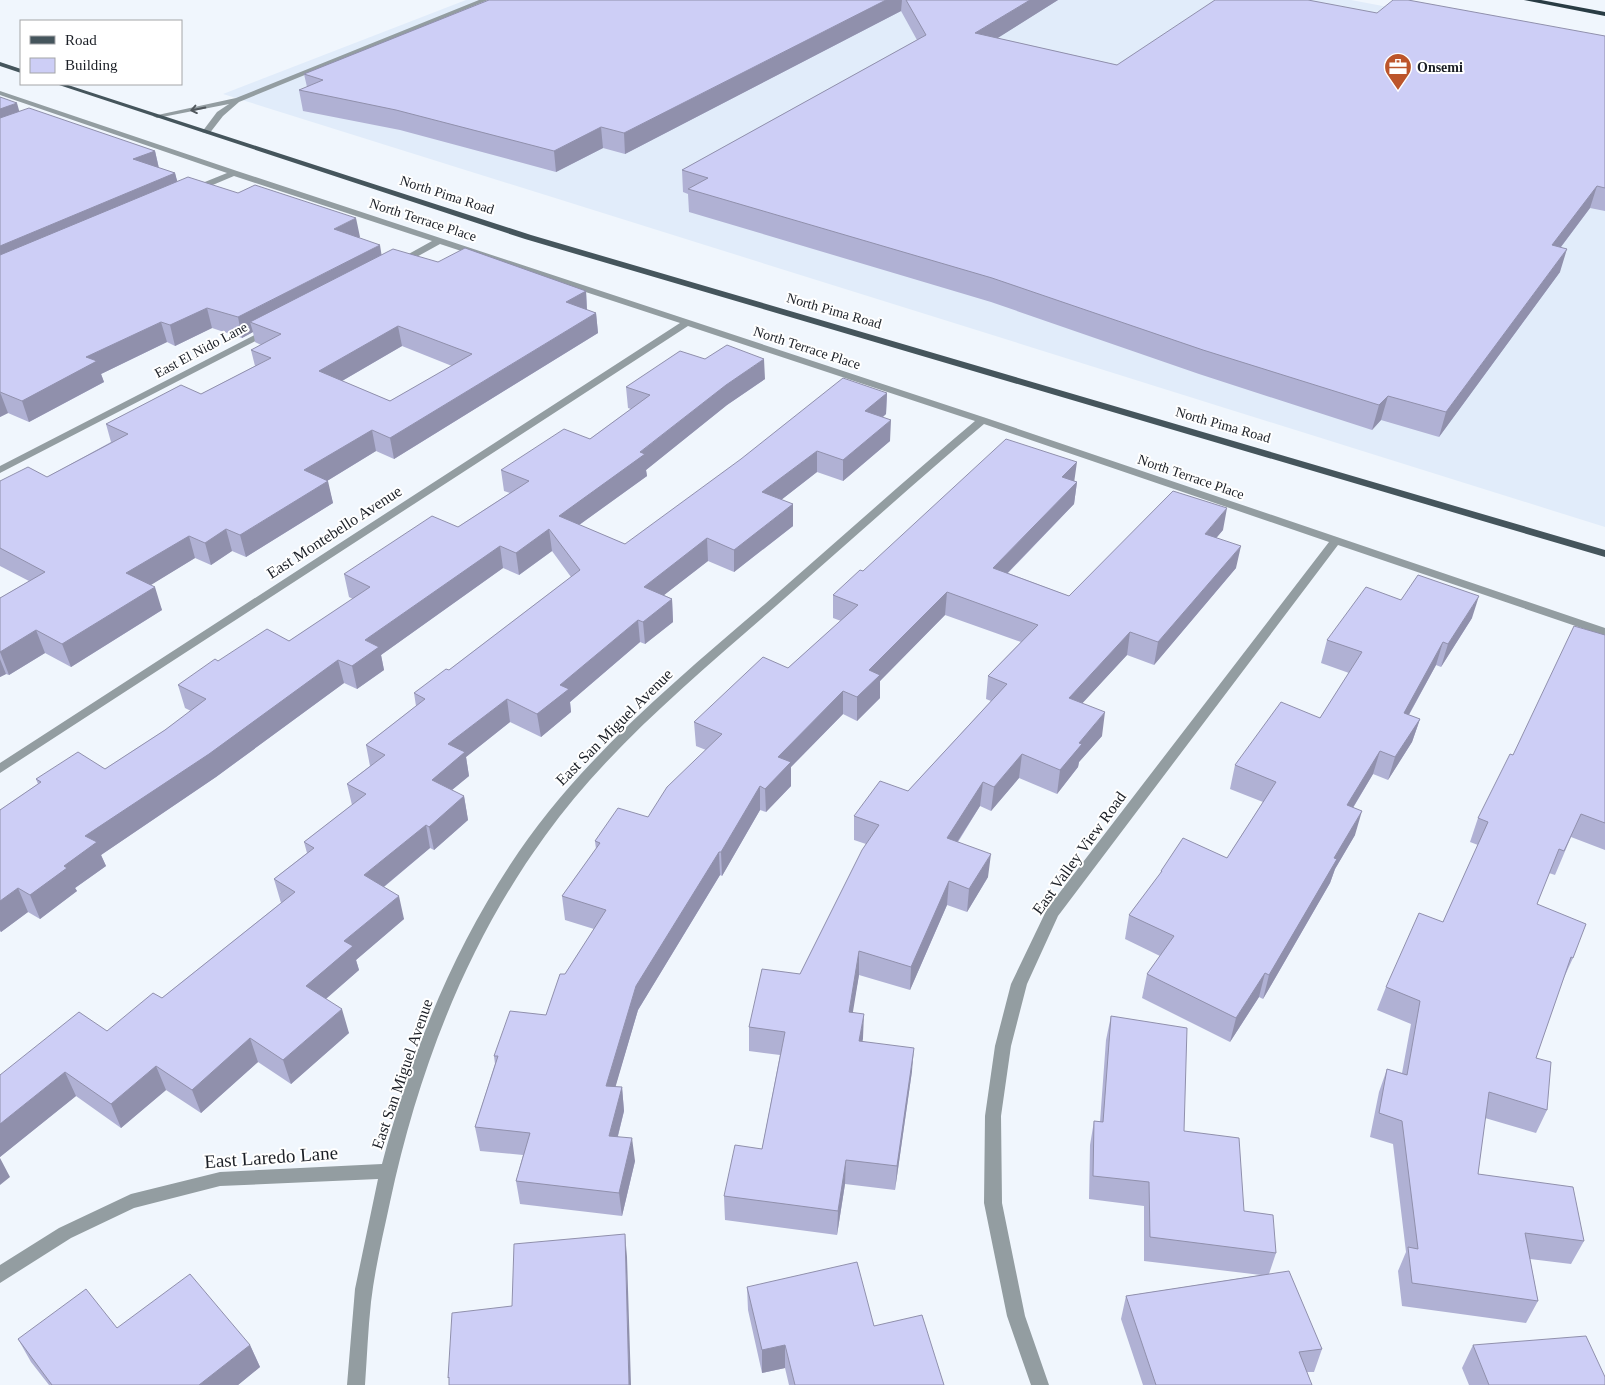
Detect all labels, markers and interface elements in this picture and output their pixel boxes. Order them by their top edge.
legend [20,20,182,85]
text: Road [65,32,97,48]
office icon: Onsemi [1383,52,1413,91]
text: Building [65,57,118,73]
place label: Onsemi [1417,60,1463,75]
one-way arrow [190,104,206,114]
street label: North Pima Road [398,173,496,217]
street label: North Terrace Place [368,196,478,244]
street label: North Pima Road [785,290,883,332]
street label: East El Nido Lane [152,319,250,381]
street label: North Terrace Place [752,324,862,372]
street label: North Pima Road [1174,404,1272,446]
street label: North Terrace Place [1136,452,1246,502]
street label: East Montebello Avenue [264,482,404,582]
street label: East San Miguel Avenue [552,665,676,789]
street label: East Valley View Road [1029,788,1130,918]
street label: East San Miguel Avenue [368,997,437,1152]
street label: East Laredo Lane [203,1142,339,1172]

